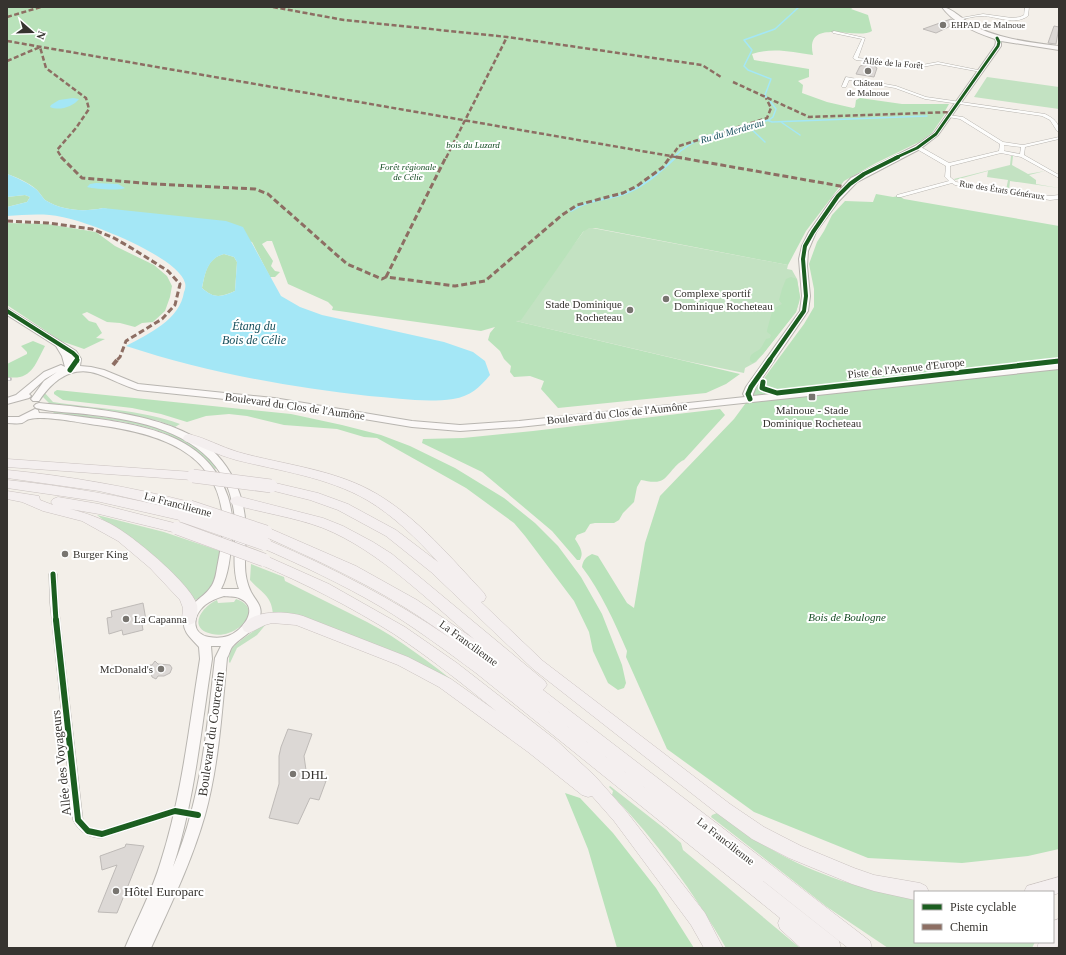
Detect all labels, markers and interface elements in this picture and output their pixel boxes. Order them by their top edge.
north arrow [12,12,52,52]
marker: EHPAD de Malnoue [938,20,948,30]
place label: EHPAD de Malnoue [951,20,1025,30]
text: N [34,30,48,41]
street label: Allée de la Forêt [863,55,924,71]
marker: Château de Malnoue [863,66,873,76]
place label: Château de Malnoue [847,78,889,98]
water label: Ru du Merderau [698,117,765,146]
park label: bois du Luzard [446,140,500,150]
park label: Forêt régionale de Célie [379,162,436,182]
street label: Rue des États Généraux [959,178,1046,202]
place label: Complexe sportif Dominique Rocheteau [674,287,773,312]
marker: Complexe sportif Dominique Rocheteau [661,294,671,304]
place label: Stade Dominique Rocheteau [545,298,622,323]
marker: Stade Dominique Rocheteau [625,305,635,315]
water label: Étang du Bois de Célie [222,319,287,347]
street label: Piste de l'Avenue d'Europe [847,356,965,380]
street label: Boulevard du Clos de l'Aumône [224,390,366,422]
marker: Malnoue - Stade Dominique Rocheteau [807,392,817,402]
street label: Boulevard du Clos de l'Aumône [546,400,688,426]
place label: Malnoue - Stade Dominique Rocheteau [763,404,862,429]
street label: La Francilienne [143,489,213,519]
place label: Burger King [73,548,129,560]
marker: Burger King [60,549,70,559]
park label: Bois de Boulogne [808,611,886,623]
place label: La Capanna [134,613,187,625]
marker: La Capanna [121,614,131,624]
street label: La Francilienne [437,618,501,668]
place label: McDonald's [100,663,153,675]
marker: McDonald's [156,664,166,674]
street label: Boulevard du Courcerin [195,670,227,797]
street label: Allée des Voyageurs [48,709,74,817]
place label: DHL [301,767,328,782]
marker: DHL [288,769,298,779]
street label: La Francilienne [695,815,757,867]
place label: Hôtel Europarc [124,884,204,899]
marker: Hôtel Europarc [111,886,121,896]
legend [914,891,1054,943]
text: Piste cyclable [950,900,1016,914]
text: Chemin [950,920,988,934]

